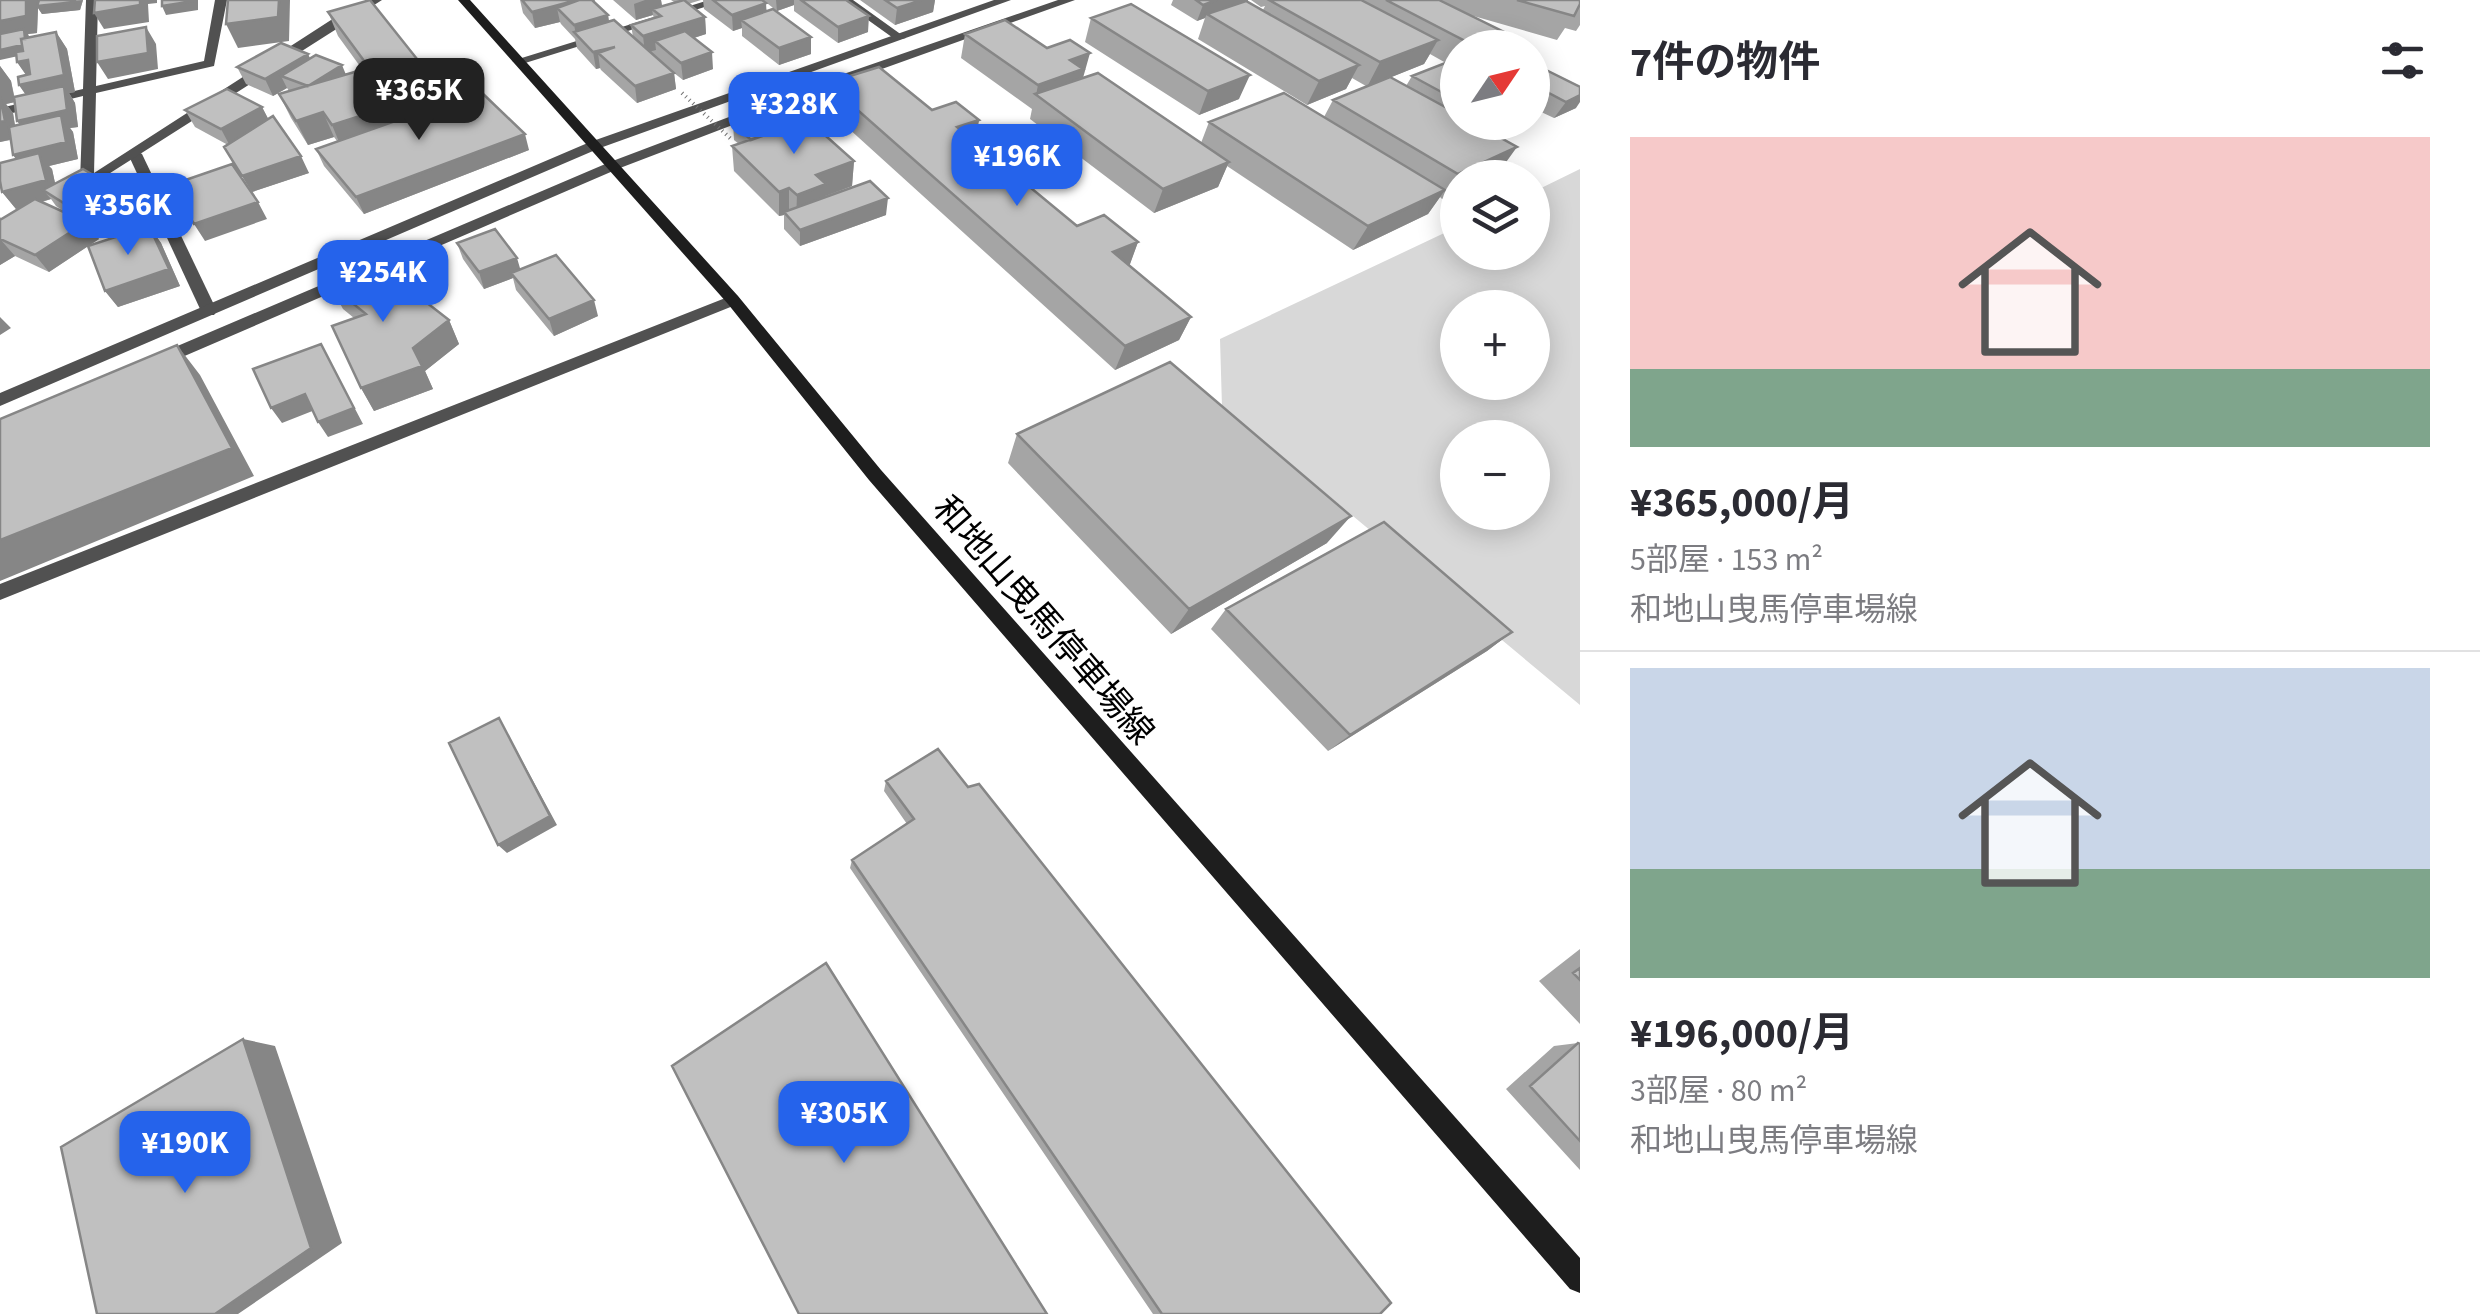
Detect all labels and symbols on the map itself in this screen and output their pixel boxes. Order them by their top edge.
north arrow [1440,30,1550,140]
pin: ¥365K [349,58,489,143]
pin: ¥328K [724,72,864,157]
pin: ¥196K [947,124,1087,209]
pin: ¥356K [58,173,198,258]
pin: ¥254K [313,240,453,325]
street label: 和地山曳馬停車場線 [921,485,1165,756]
pin: ¥305K [774,1081,914,1166]
pin: ¥190K [115,1111,255,1196]

